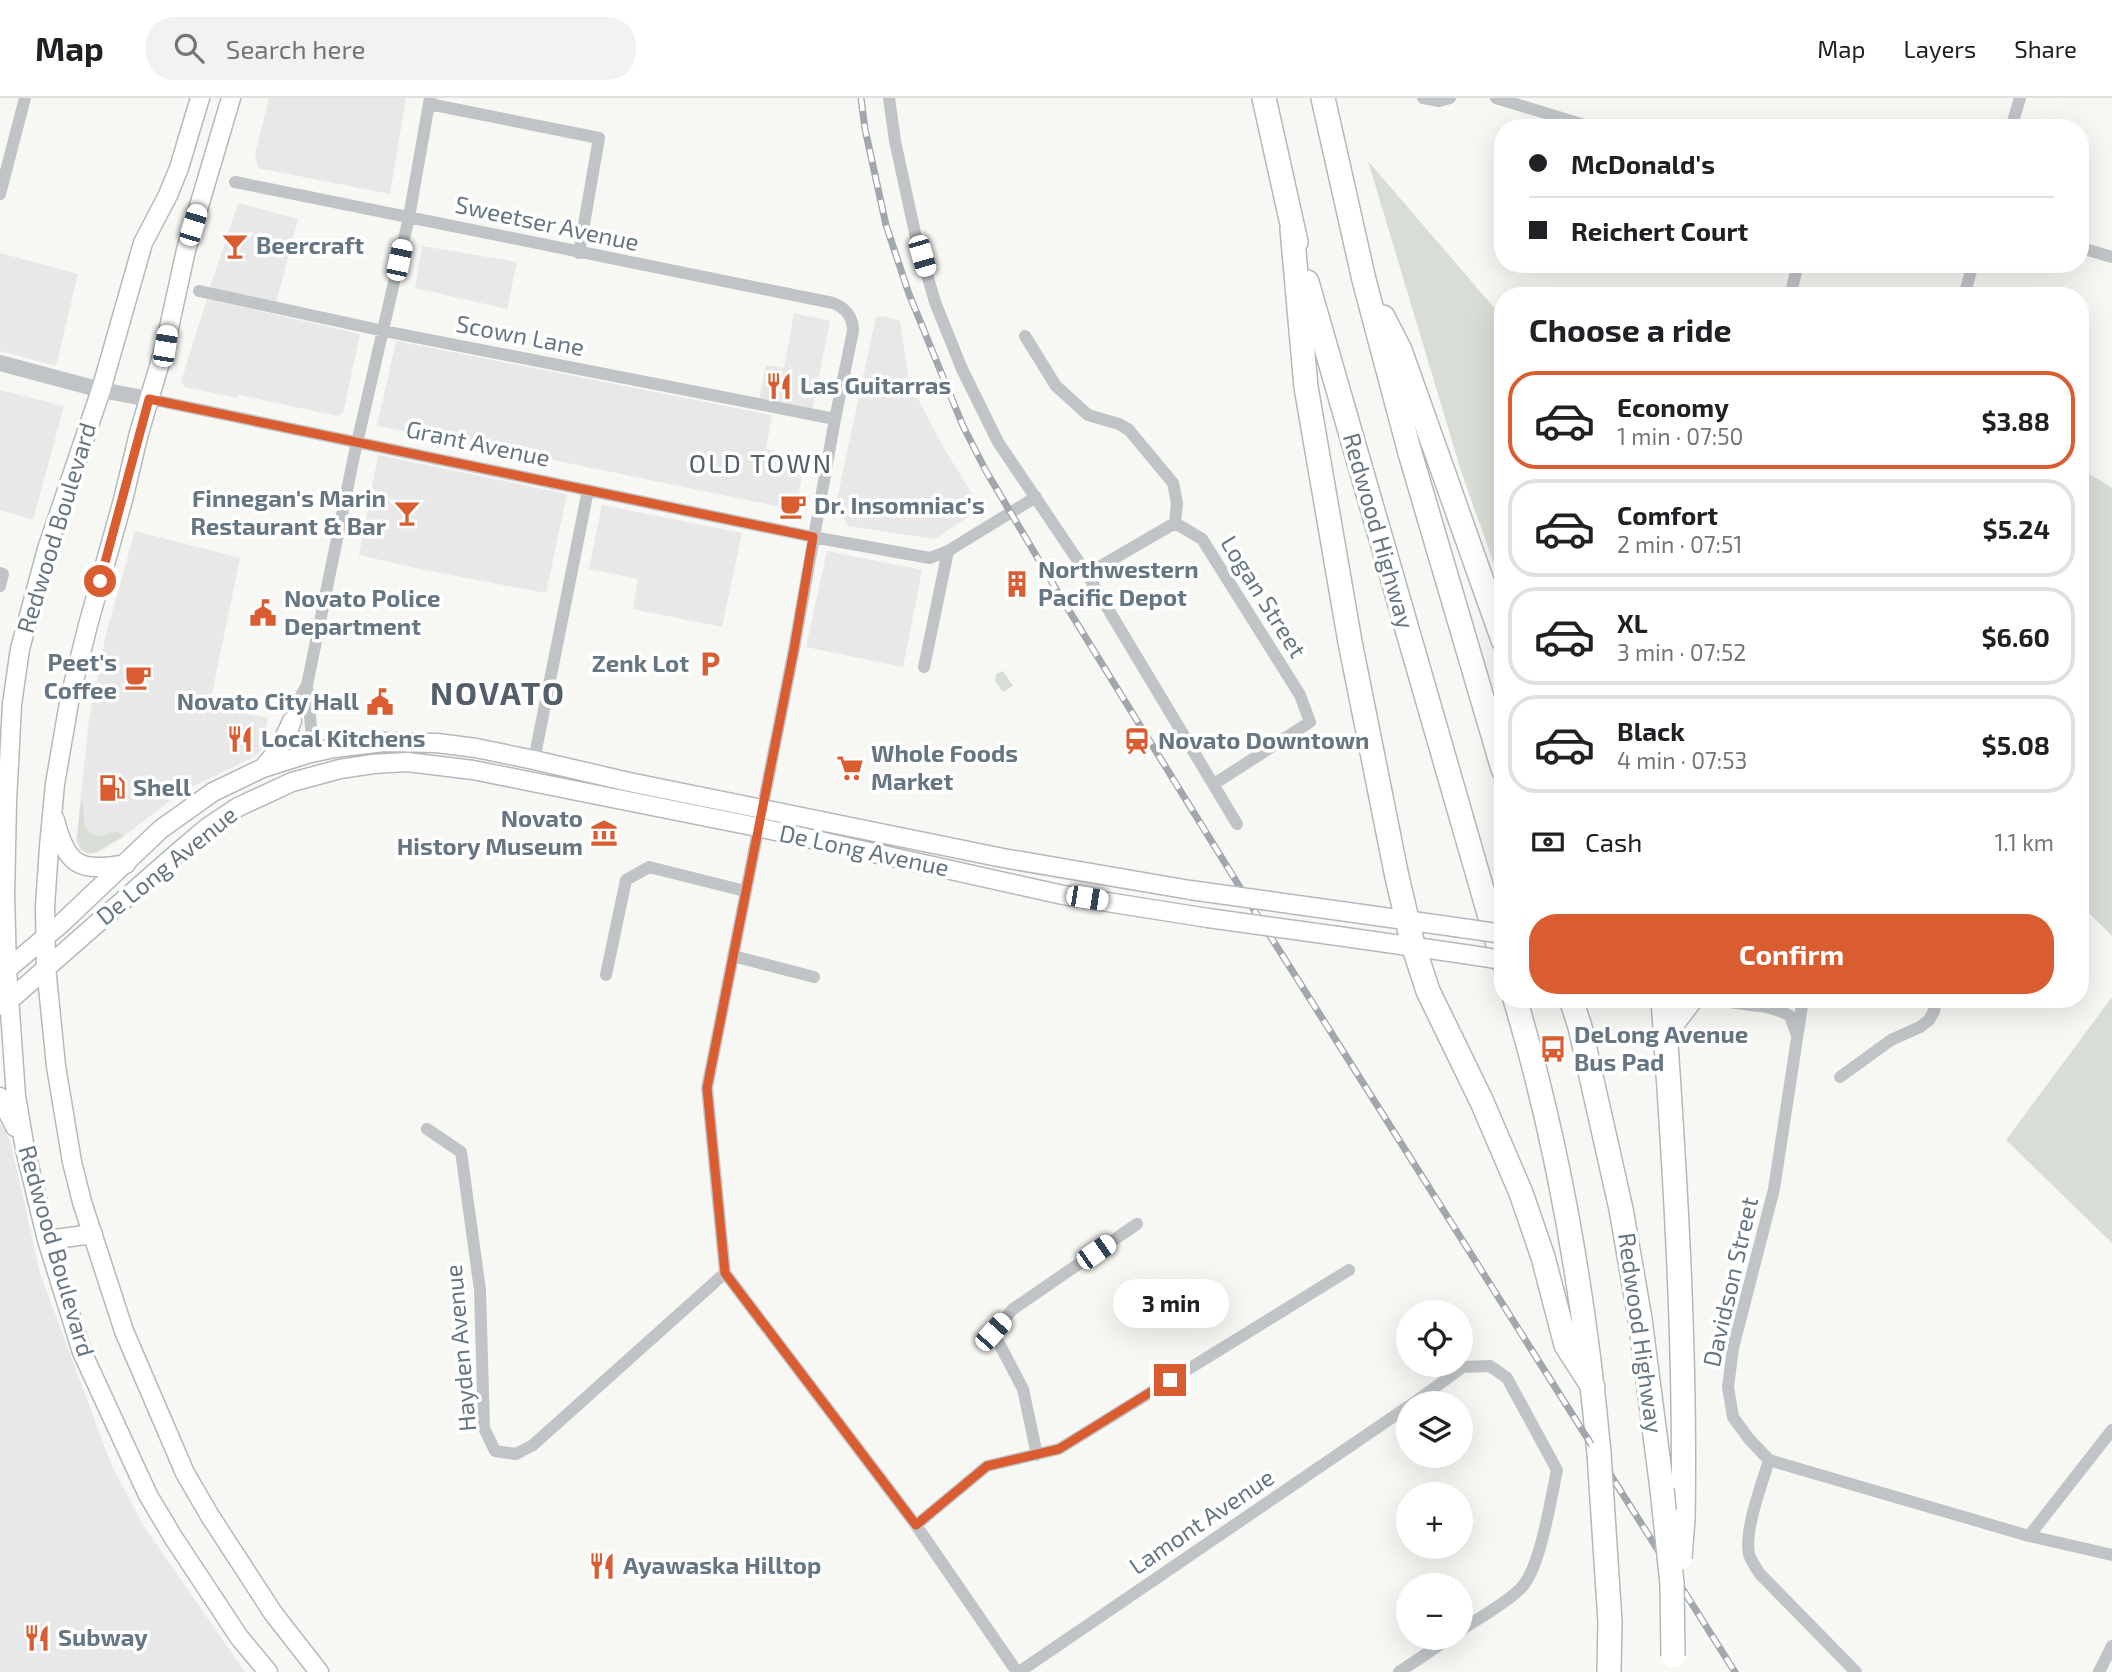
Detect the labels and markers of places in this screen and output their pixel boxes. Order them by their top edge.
place label: Beercraft [256,230,364,259]
bar icon: Beercraft [220,231,250,261]
place label: Las Guitarras [800,370,951,399]
restaurant icon: Las Guitarras [764,371,794,401]
place label: Finnegan's Marin Restaurant & Bar [190,483,387,540]
place label: Dr. Insomniac's [814,490,985,519]
cafe icon: Dr. Insomniac's [778,491,808,521]
bar icon: Finnegan's Marin Restaurant & Bar [392,498,422,528]
place label: Northwestern Pacific Depot [1038,554,1199,611]
building icon: Northwestern Pacific Depot [1002,569,1032,599]
place label: Novato Police Department [284,583,441,640]
public building icon: Novato Police Department [248,598,278,628]
place label: Peet's Coffee [44,647,117,704]
place label: Zenk Lot [592,648,689,677]
parking icon: Zenk Lot [695,649,725,679]
cafe icon: Peet's Coffee [123,662,153,692]
place label: Novato City Hall [177,686,359,715]
public building icon: Novato City Hall [365,687,395,717]
place label: Local Kitchens [261,723,425,752]
restaurant icon: Local Kitchens [225,724,255,754]
place label: Novato Downtown [1158,725,1370,754]
station icon: Novato Downtown [1122,726,1152,756]
place label: Whole Foods Market [871,738,1018,795]
supermarket icon: Whole Foods Market [835,753,865,783]
place label: Shell [133,772,191,801]
fuel station icon: Shell [97,773,127,803]
place label: Novato History Museum [397,803,583,860]
museum icon: Novato History Museum [589,818,619,848]
place label: DeLong Avenue Bus Pad [1574,1019,1748,1076]
bus stop icon: DeLong Avenue Bus Pad [1538,1034,1568,1064]
place label: Ayawaska Hilltop [623,1550,821,1579]
restaurant icon: Ayawaska Hilltop [587,1551,617,1581]
place label: Subway [58,1622,148,1651]
restaurant icon: Subway [22,1623,52,1653]

